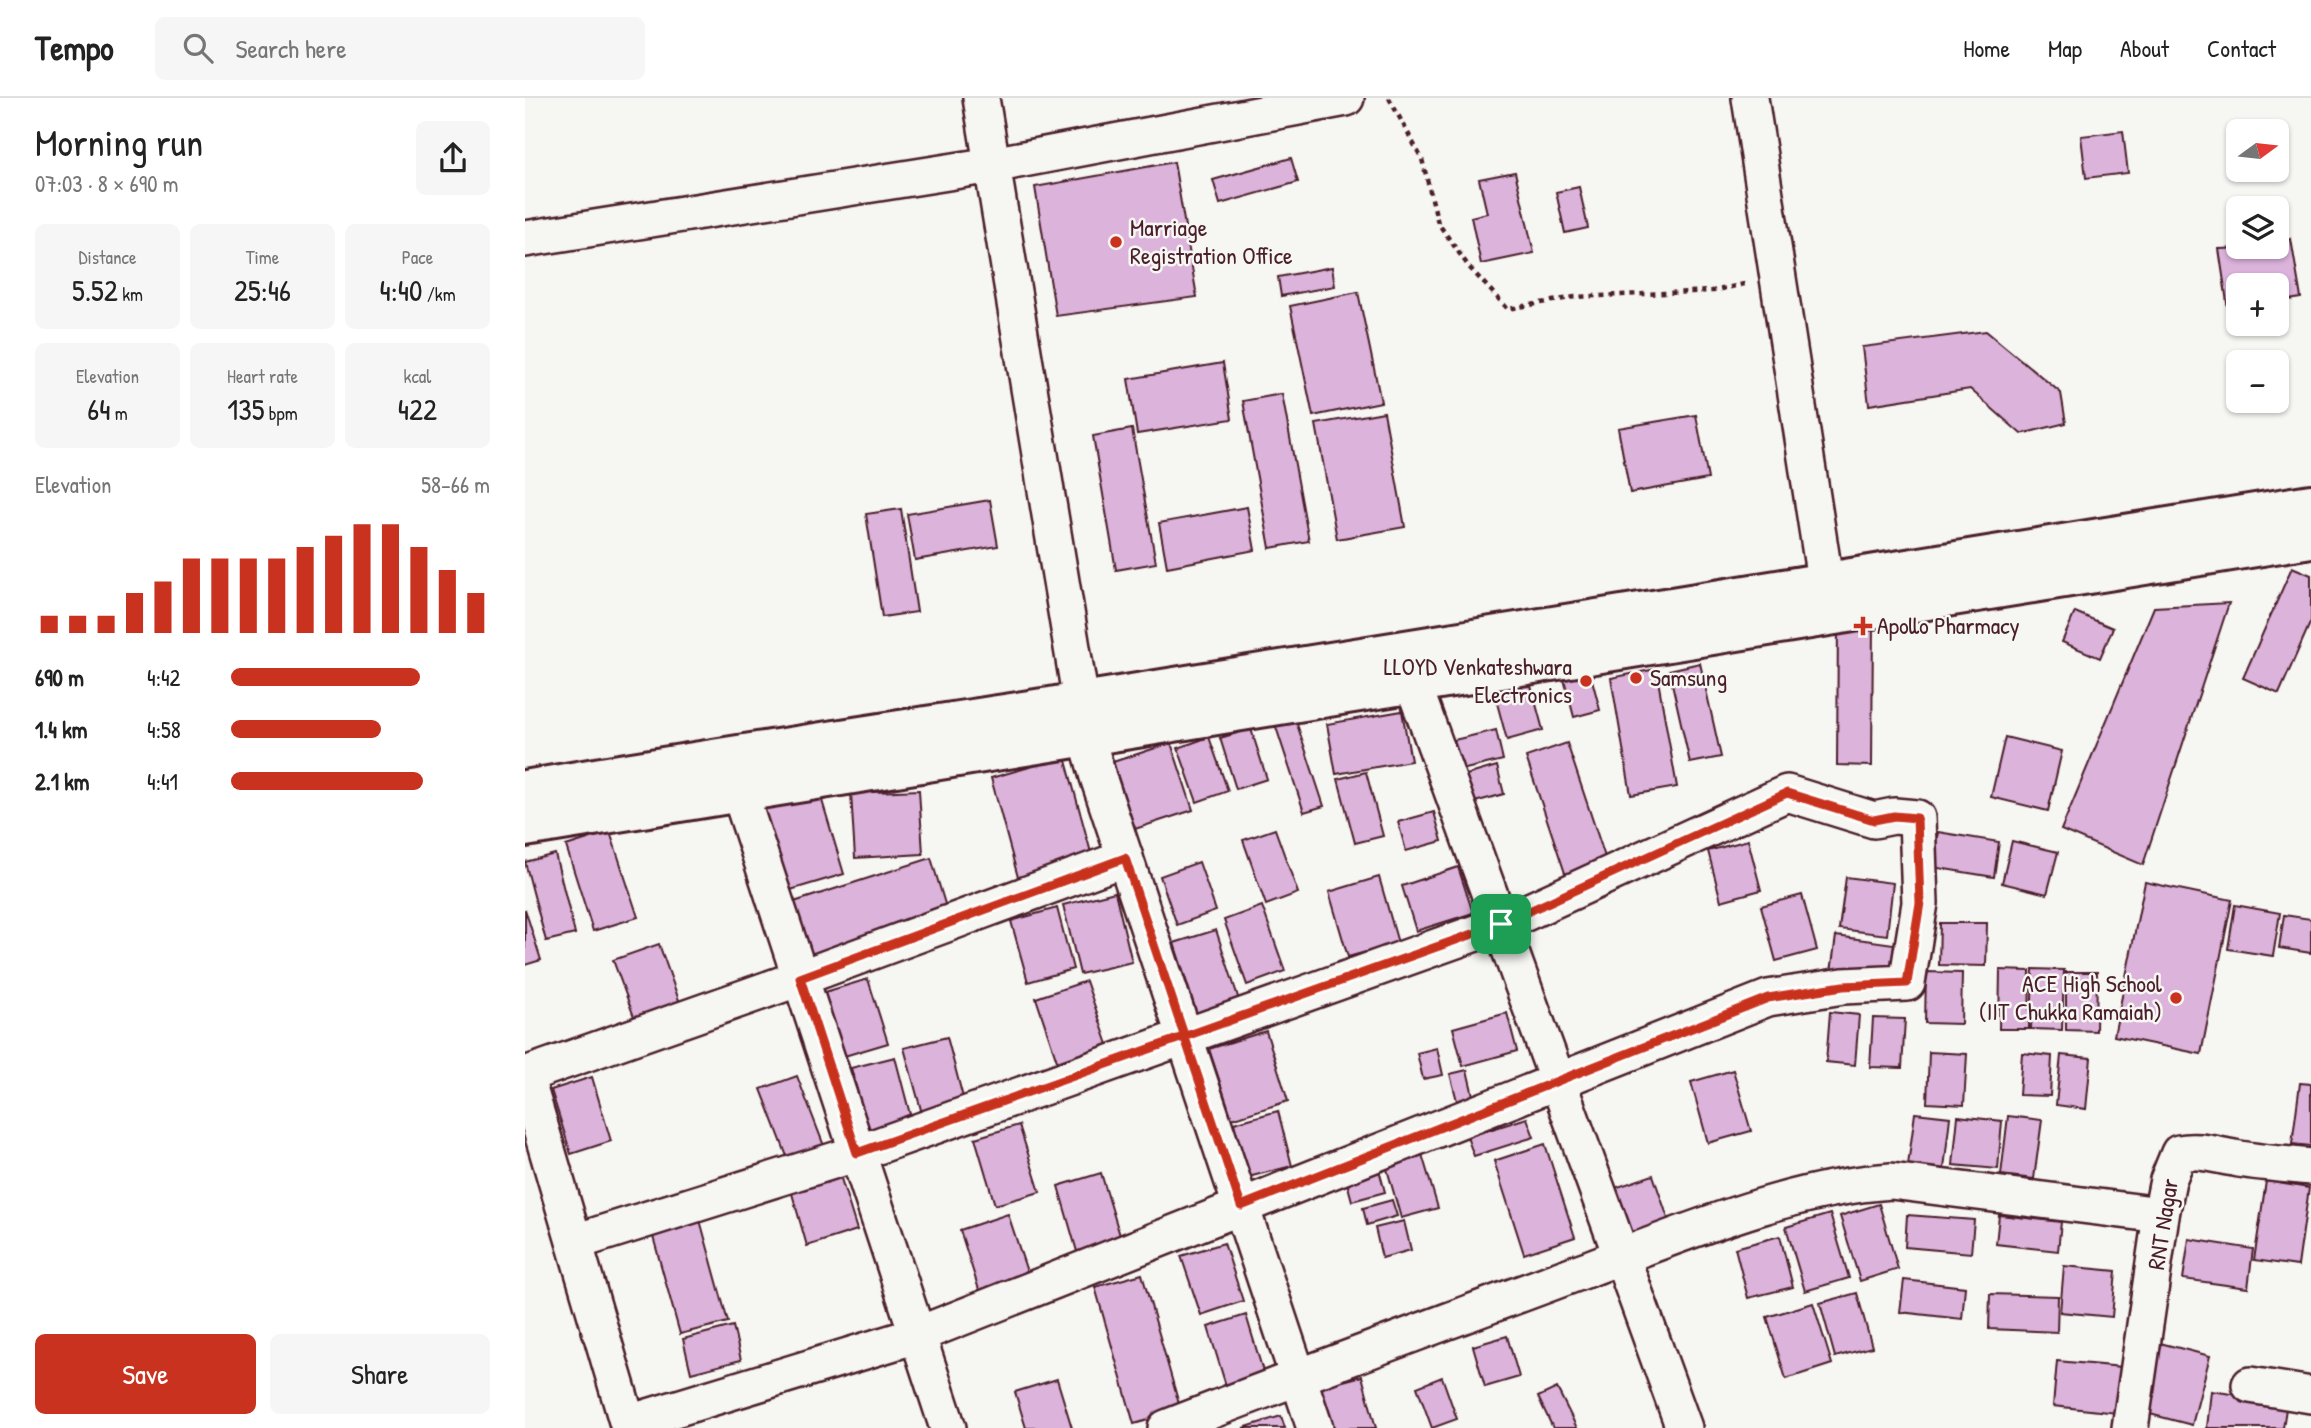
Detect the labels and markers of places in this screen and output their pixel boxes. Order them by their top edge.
place label: Marriage Registration Office [1130,211,1293,271]
marker: Marriage Registration Office [1108,234,1124,250]
place label: Apollo Pharmacy [1877,609,2020,641]
marker: Apollo Pharmacy [1855,618,1871,634]
place label: LLOYD Venkateshwara Electronics [1384,650,1572,710]
place label: Samsung [1650,661,1727,693]
marker: Samsung [1628,670,1644,686]
marker: LLOYD Venkateshwara Electronics [1578,673,1594,689]
pin [1471,894,1531,954]
place label: ACE High School (IIT Chukka Ramaiah) [1979,967,2163,1027]
marker: ACE High School (IIT Chukka Ramaiah) [2168,990,2184,1006]

